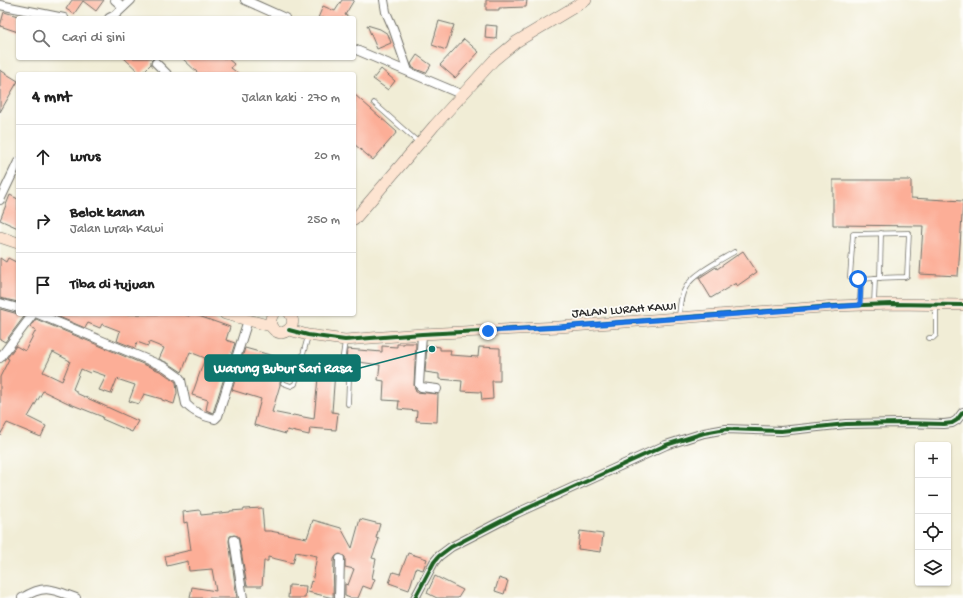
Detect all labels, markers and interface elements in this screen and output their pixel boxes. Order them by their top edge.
search box [16,16,356,60]
icon: search [30,27,52,49]
text: Cari di sini [62,29,125,47]
text: 4 mnt [32,88,71,108]
text: Jalan kaki · 270 m [242,91,340,106]
icon: ahead [32,146,54,168]
text: Lurus [70,148,100,166]
text: 20 m [314,149,340,164]
text: Belok kanan [70,204,144,222]
icon: right [32,210,54,232]
text: 250 m [307,213,340,228]
text: Jalan Lurah Kawi [70,222,163,237]
route start [849,270,867,288]
icon: arrive [32,274,54,296]
text: Tiba di tujuan [70,276,154,294]
street label: JALAN LURAH KAWI [571,299,677,322]
route end [479,322,497,340]
callout: Warung Bubur Sari Rasa [205,355,360,381]
text: Warung Bubur Sari Rasa [213,361,354,378]
map controls [915,442,951,586]
button: + [915,442,951,478]
button: − [915,478,951,514]
button: locate [915,514,951,550]
button: layers [915,550,951,586]

